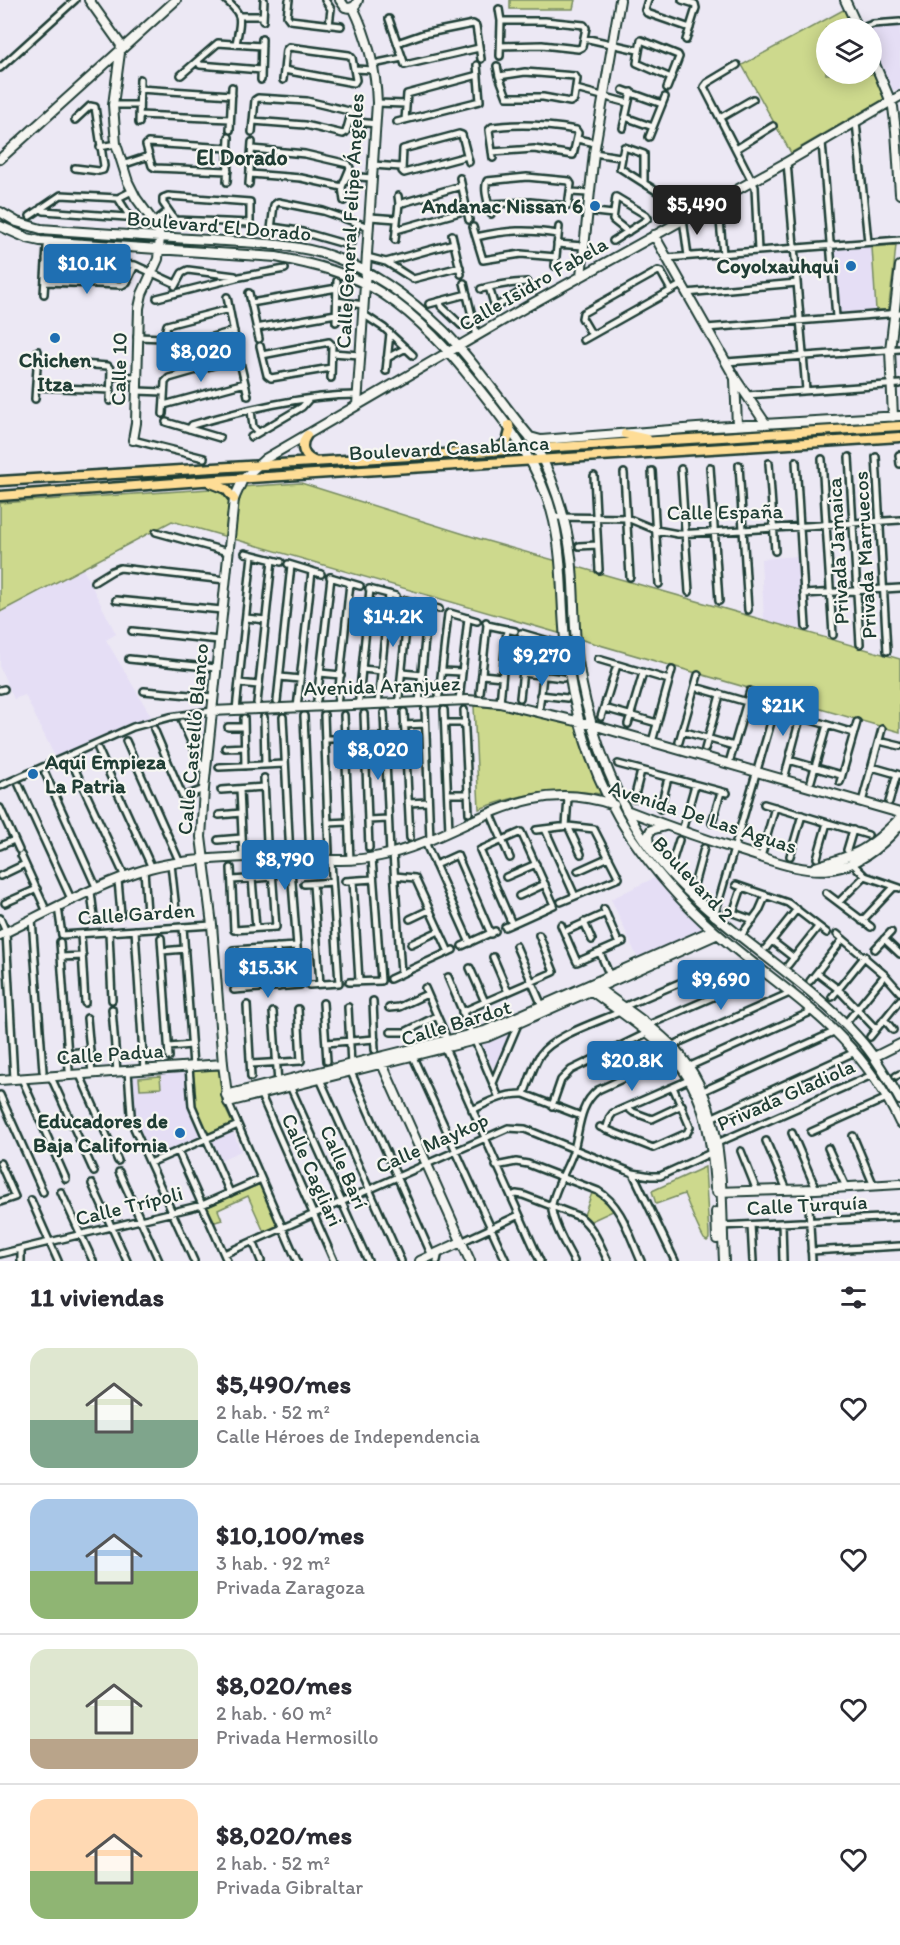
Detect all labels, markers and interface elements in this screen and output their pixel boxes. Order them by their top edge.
map controls [816,18,882,84]
button: layers [816,18,882,84]
street label: Calle General Felipe Ángeles [330,93,369,349]
district label: El Dorado [196,144,288,171]
pin: $5,490 [648,185,746,236]
text: $5,490 [667,192,727,216]
place label: Andanac Nissan 6 [421,193,583,218]
marker: Andanac Nissan 6 [588,199,602,213]
street label: Boulevard El Dorado [126,205,312,246]
street label: Calle Isidro Fabela [454,231,612,336]
pin: $10.1K [38,244,136,295]
text: $10.1K [58,251,116,275]
place label: Coyolxauhqui [717,253,839,279]
marker: Coyolxauhqui [844,259,858,273]
marker: Chichen Itza [48,331,62,345]
street label: Calle 10 [105,332,132,406]
pin: $8,020 [152,332,250,383]
text: $8,020 [171,339,232,363]
place label: Chichen Itza [19,347,92,396]
street label: Boulevard Casablanca [348,430,550,465]
street label: Privada Marruecos [848,470,881,640]
street label: Privada Jamaica [821,477,854,625]
street label: Calle España [666,498,784,525]
pin: $14.2K [344,597,442,648]
text: $14.2K [363,604,423,628]
pin: $9,270 [493,636,591,687]
street label: Calle Castelló Blanco [172,642,213,836]
text: $9,270 [513,643,571,667]
street label: Avenida Aranjuez [303,670,461,701]
pin: $21K [747,686,819,737]
text: $21K [762,693,804,717]
pin: $8,020 [329,730,427,781]
text: $8,020 [348,737,409,761]
place label: Aqui Empieza La Patria [44,749,167,798]
marker: Aqui Empieza La Patria [26,767,40,781]
street label: Avenida De Las Aguas [606,774,800,859]
street label: Boulevard 2 [647,831,739,927]
pin: $8,790 [236,840,334,891]
text: $8,790 [256,847,314,871]
street label: Calle Garden [77,897,195,930]
pin: $15.3K [219,948,317,999]
text: $15.3K [239,955,297,979]
pin: $9,690 [672,960,770,1011]
text: $9,690 [692,967,750,991]
street label: Calle Bardot [398,994,514,1051]
street label: Calle Padua [56,1037,164,1070]
pin: $20.8K [583,1041,681,1092]
text: $20.8K [601,1048,663,1072]
street label: Privada Gladiola [713,1053,859,1136]
street label: Calle Maykop [372,1107,492,1178]
place label: Educadores de Baja California [33,1108,169,1158]
street label: Calle Cagliari [276,1109,349,1230]
street label: Calle Barí [315,1121,374,1213]
marker: Educadores de Baja California [173,1126,187,1140]
street label: Calle Trípoli [73,1180,185,1231]
street label: Calle Turquía [746,1189,868,1220]
text: 11 viviendas [30,1281,164,1313]
icon: filters [837,1281,870,1314]
text: $5,490/mes [216,1368,351,1400]
icon: home [78,1372,150,1444]
icon: heart [837,1392,870,1425]
text: 2 hab. · 52 m² [216,1400,330,1424]
text: Calle Héroes de Independencia [216,1424,480,1448]
text: $10,100/mes [216,1519,364,1551]
icon: home [78,1523,150,1595]
icon: heart [837,1543,870,1576]
text: 3 hab. · 92 m² [216,1551,330,1575]
text: Privada Zaragoza [216,1575,365,1599]
text: $8,020/mes [216,1669,352,1701]
icon: home [78,1673,150,1745]
icon: heart [837,1693,870,1726]
text: 2 hab. · 60 m² [216,1701,332,1725]
text: Privada Hermosillo [216,1725,379,1749]
text: $8,020/mes [216,1819,352,1851]
icon: home [78,1823,150,1895]
icon: heart [837,1843,870,1876]
text: 2 hab. · 52 m² [216,1851,330,1875]
text: Privada Gibraltar [216,1875,363,1899]

